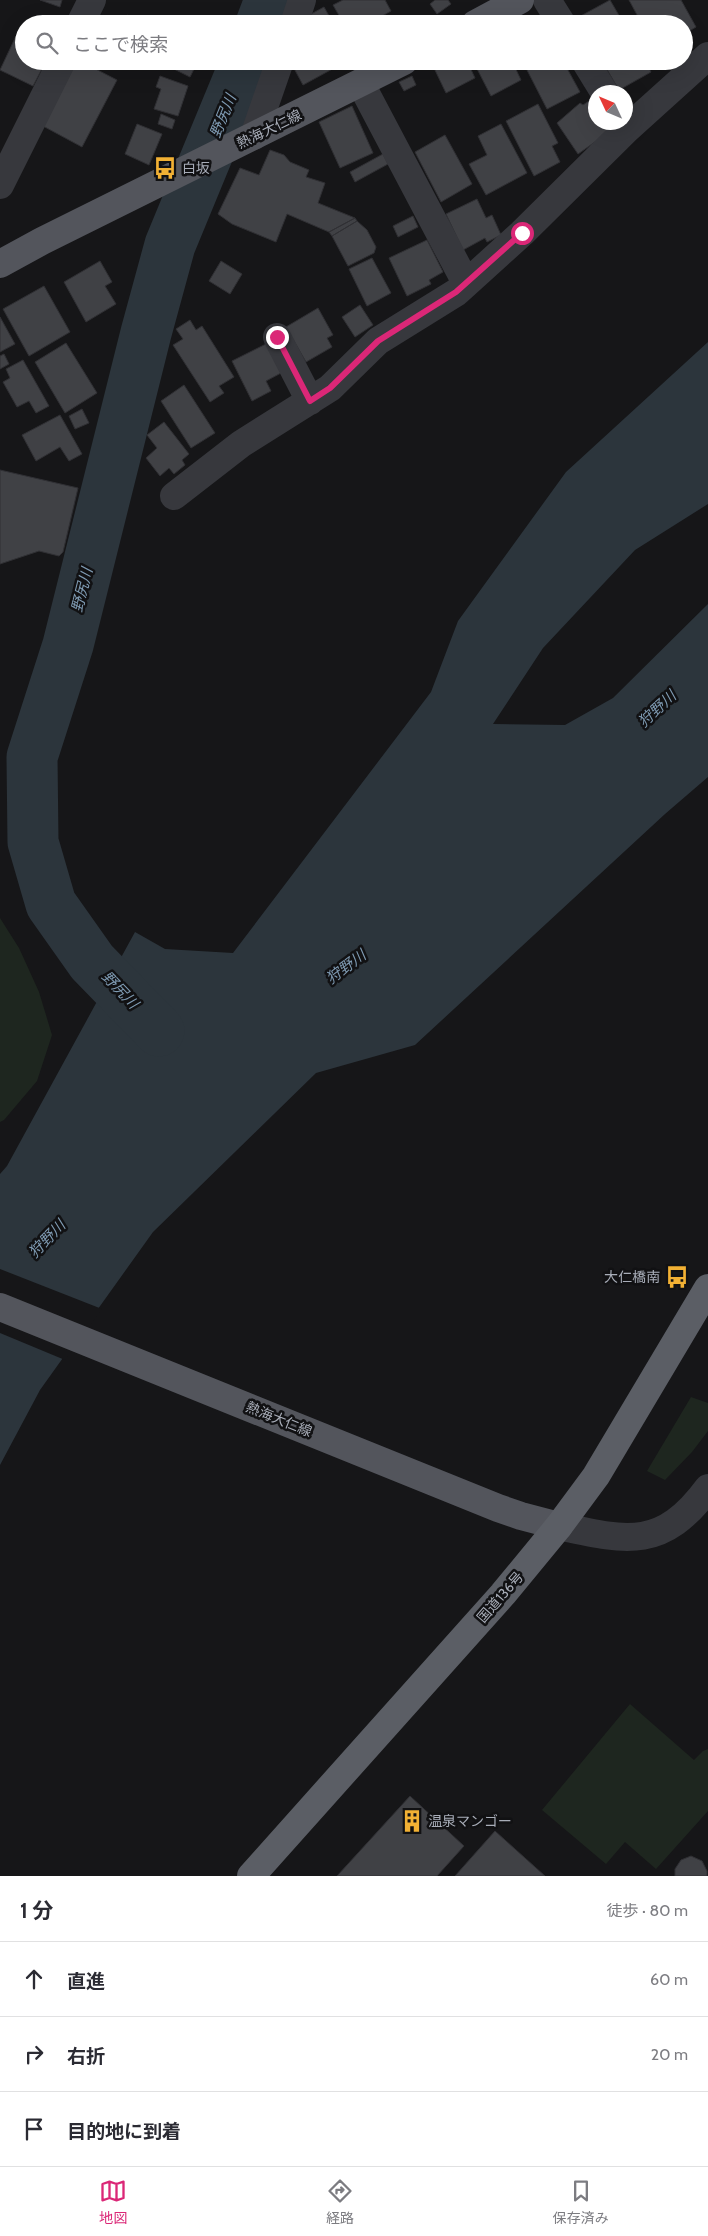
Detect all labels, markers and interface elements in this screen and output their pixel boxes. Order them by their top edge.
search box [15,15,693,70]
icon: search [33,29,61,57]
text: ここで検索 [73,33,168,56]
north arrow [588,85,633,130]
water label: 野尻川 [206,90,241,140]
street label: 熱海大仁線 [234,106,304,152]
bus stop icon: 白坂 [152,155,178,181]
place label: 白坂 [182,159,210,177]
route start [511,222,534,245]
route end [266,326,289,349]
water label: 野尻川 [68,564,97,614]
water label: 狩野川 [634,686,681,731]
water label: 狩野川 [323,945,371,988]
water label: 野尻川 [98,968,143,1014]
water label: 狩野川 [25,1215,70,1261]
bus stop icon: 大仁橋南 [664,1264,690,1290]
place label: 大仁橋南 [604,1268,660,1286]
street label: 熱海大仁線 [243,1398,315,1440]
street label: 国道136号 [473,1568,527,1626]
building icon: 温泉マンゴー [399,1808,425,1834]
place label: 温泉マンゴー [428,1812,512,1830]
text: 1 分 [20,1898,53,1923]
text: 徒歩 · 80 m [606,1901,688,1920]
icon: ahead [20,1965,48,1993]
text: 直進 [67,1970,105,1993]
text: 60 m [650,1970,688,1989]
icon: right [20,2040,48,2068]
text: 右折 [67,2045,105,2068]
text: 20 m [651,2045,688,2064]
icon: arrive [20,2115,48,2143]
text: 目的地に到着 [67,2120,181,2143]
tab: 地図 [99,2177,127,2227]
tab: 経路 [326,2177,354,2227]
tab: 保存済み [553,2177,609,2227]

